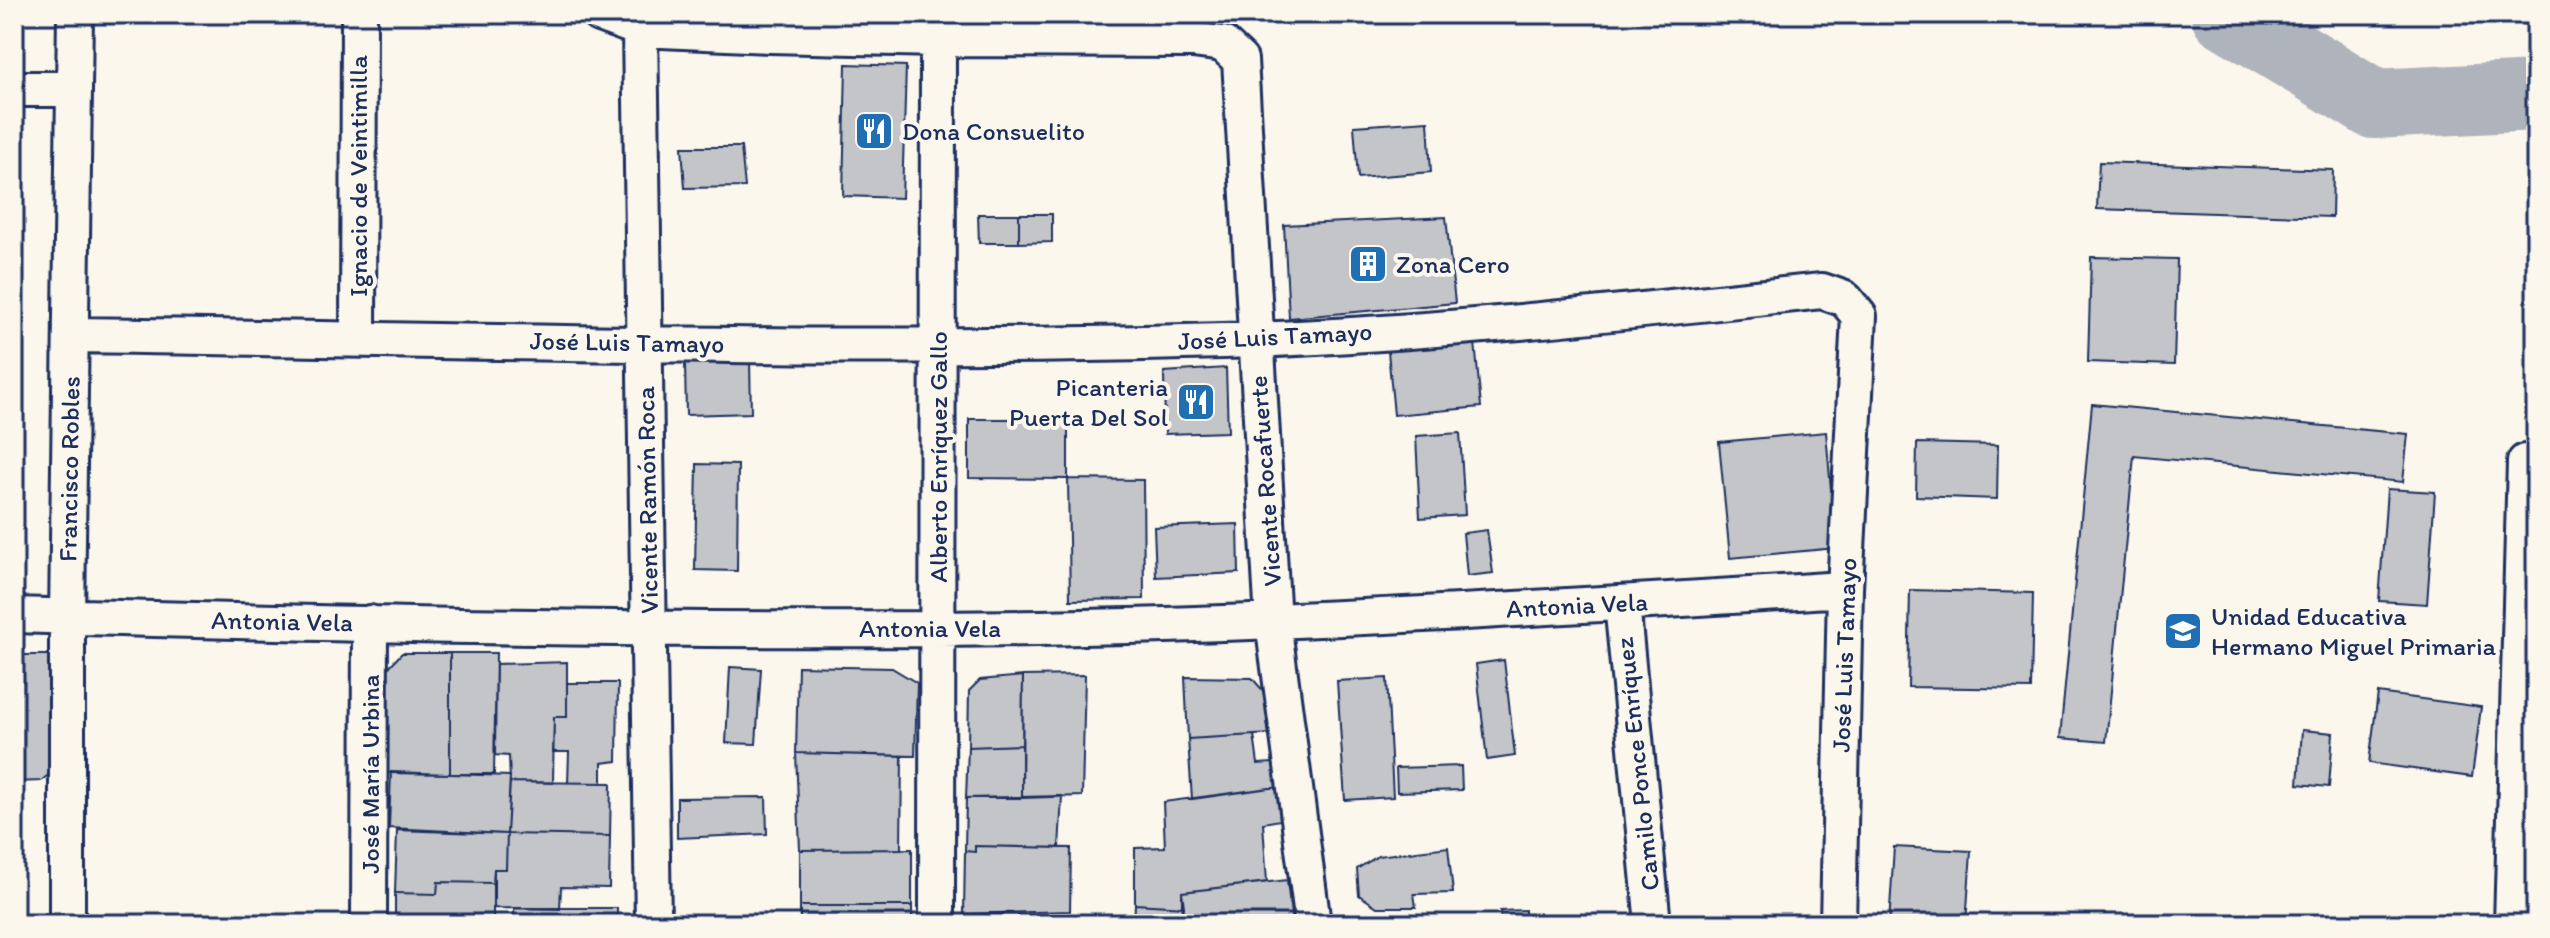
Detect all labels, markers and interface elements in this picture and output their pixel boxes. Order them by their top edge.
street label: Ignacio de Veintimilla [342,54,374,297]
restaurant icon: Dona Consuelito [853,110,895,152]
place label: Dona Consuelito [902,115,1085,147]
building icon: Zona Cero [1347,243,1389,285]
place label: Zona Cero [1396,248,1510,280]
street label: José Luis Tamayo [1177,315,1373,357]
street label: José Luis Tamayo [529,324,725,360]
street label: Alberto Enríquez Gallo [922,331,954,583]
place label: Picanteria Puerta Del Sol [1009,371,1168,433]
street label: Vicente Rocafuerte [1242,374,1288,588]
street label: Francisco Robles [51,376,87,562]
restaurant icon: Picanteria Puerta Del Sol [1175,381,1217,423]
street label: Vicente Ramón Roca [629,385,665,614]
street label: José Luis Tamayo [1825,557,1863,753]
street label: Antonia Vela [1505,585,1649,625]
place label: Unidad Educativa Hermano Miguel Primaria [2211,600,2496,662]
street label: Antonia Vela [211,604,353,638]
school or university icon: Unidad Educativa Hermano Miguel Primaria [2162,610,2204,652]
street label: Antonia Vela [859,612,1001,644]
street label: Camilo Ponce Enríquez [1608,635,1666,892]
street label: José María Urbina [354,674,386,874]

